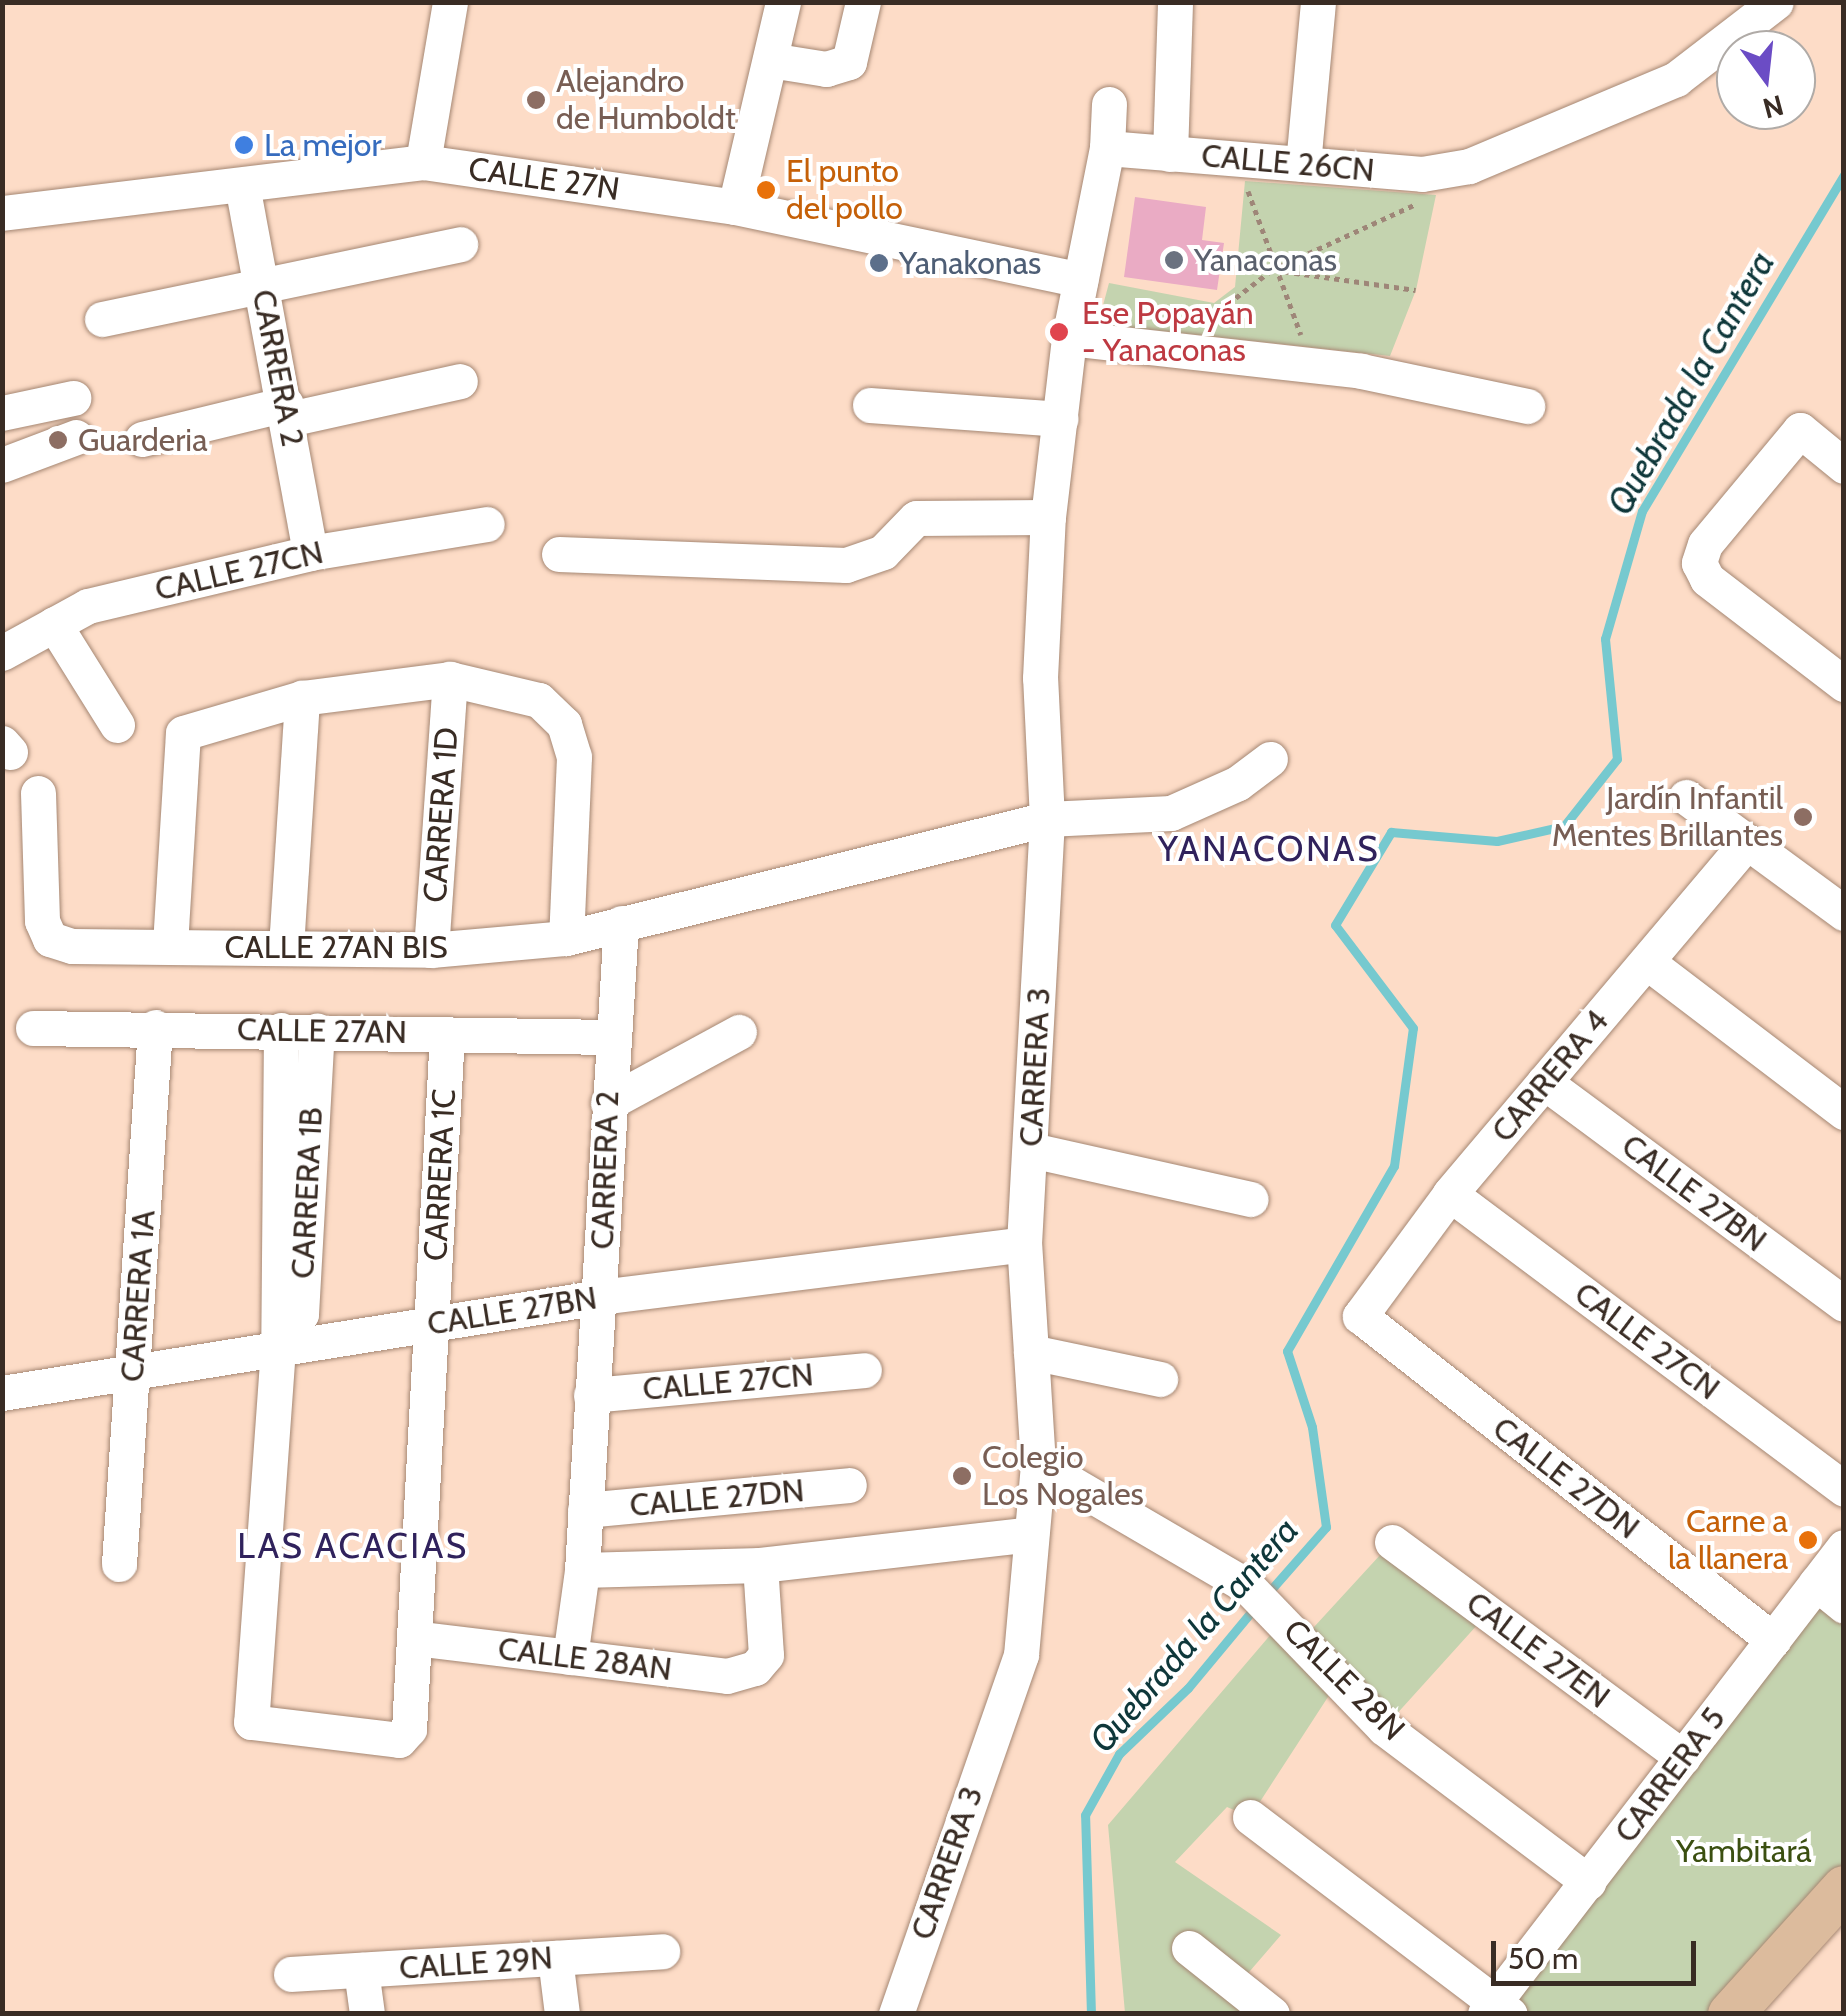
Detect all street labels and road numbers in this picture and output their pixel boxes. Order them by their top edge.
street label: CALLE 26CN [1200,136,1376,190]
street label: CALLE 27N [466,149,622,209]
street label: CARRERA 2 [244,286,312,450]
street label: CALLE 27CN [151,533,327,609]
street label: CARRERA 1D [416,726,466,904]
street label: CALLE 27AN BIS [224,928,448,966]
street label: CARRERA 3 [1012,986,1058,1148]
street label: CARRERA 4 [1484,1002,1616,1150]
street label: CALLE 27AN [237,1010,407,1052]
street label: CARRERA 1C [416,1088,464,1262]
street label: CARRERA 2 [583,1090,627,1250]
street label: CARRERA 1B [283,1106,331,1280]
street label: CALLE 27BN [1614,1126,1774,1260]
street label: CARRERA 1A [113,1209,163,1383]
street label: CALLE 27CN [1567,1274,1727,1408]
street label: CALLE 27BN [425,1279,599,1343]
street label: CALLE 27CN [641,1355,815,1409]
street label: CALLE 27DN [1485,1409,1647,1547]
street label: CALLE 27DN [628,1471,806,1525]
street label: CALLE 27EN [1459,1584,1617,1716]
street label: CALLE 28N [1276,1612,1412,1748]
street label: CALLE 28AN [496,1629,674,1689]
street label: CARRERA 5 [1607,1700,1733,1850]
street label: CARRERA 3 [903,1781,991,1945]
street label: CALLE 29N [398,1938,554,1988]

